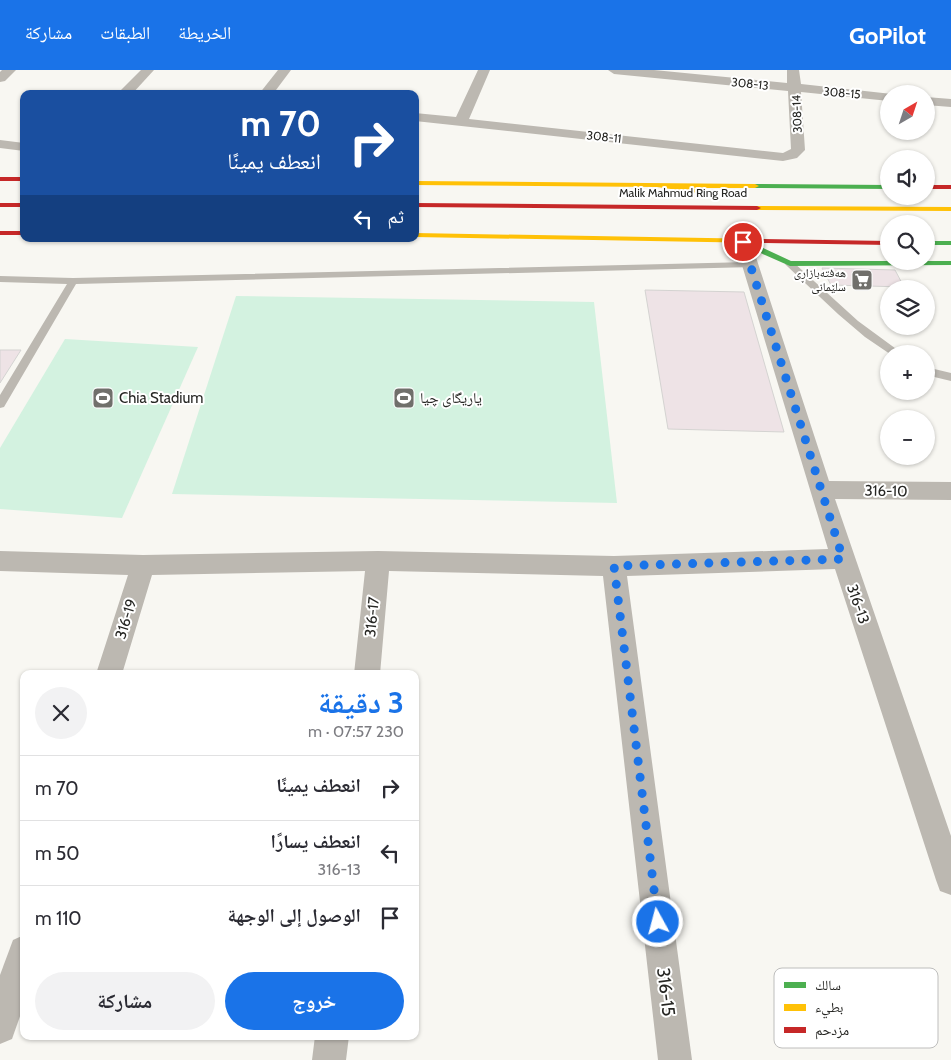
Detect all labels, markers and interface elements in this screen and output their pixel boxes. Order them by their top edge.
text: GoPilot [849,21,926,50]
text: مشاركة [25,22,72,44]
text: الطبقات [100,22,150,44]
text: الخريطة [178,22,231,44]
street label: 308-13 [731,74,769,93]
street label: 308-15 [823,83,861,102]
north arrow [880,85,935,140]
map controls [880,85,935,465]
street label: 308-14 [788,95,805,133]
text: 70 m [240,102,321,145]
icon: right [339,110,404,175]
street label: 308-11 [586,127,622,146]
text: انعطف يمينًا [227,148,321,175]
button: sound [880,150,935,205]
street label: Malik Mahmud Ring Road [619,185,747,200]
icon: left [349,205,377,233]
text: ثم [387,205,404,228]
button: search [880,215,935,270]
pin [722,221,764,263]
icon: arrive [729,228,757,256]
place label: هەفتەبازاڕی سلێمانی [794,265,846,294]
supermarket icon: هەفتەبازاڕی سلێمانی [850,268,874,292]
button: layers [880,280,935,335]
button: + [880,345,935,400]
sports icon: Chia Stadium [91,386,115,410]
sports icon: یاریگای چیا [392,386,416,410]
place label: Chia Stadium [119,389,203,407]
place label: یاریگای چیا [420,389,482,408]
button: − [880,410,935,465]
street label: 316-10 [864,482,908,500]
street label: 316-13 [843,582,873,626]
street label: 316-17 [361,596,383,638]
street label: 316-19 [111,597,141,641]
text: 3 دقيقة [318,684,404,721]
button: close [35,687,87,739]
text: 230 m · 07:57 [308,722,404,741]
text: انعطف يمينًا [276,774,361,797]
icon: right [376,774,404,802]
text: 70 m [35,777,79,800]
text: انعطف يسارًا [271,830,361,853]
icon: left [376,839,404,867]
text: 50 m [35,842,80,865]
text: 316-13 [318,860,361,879]
position arrow [631,895,683,947]
text: الوصول إلى الوجهة [228,904,361,927]
icon: arrive [376,904,404,932]
text: 110 m [35,907,82,930]
street label: 316-15 [652,966,680,1018]
legend [774,968,938,1048]
button: مشاركة [35,972,215,1030]
button: خروج [225,972,404,1030]
text: سالك [815,976,841,994]
text: بطيء [815,998,844,1019]
text: مزدحم [815,1021,849,1040]

